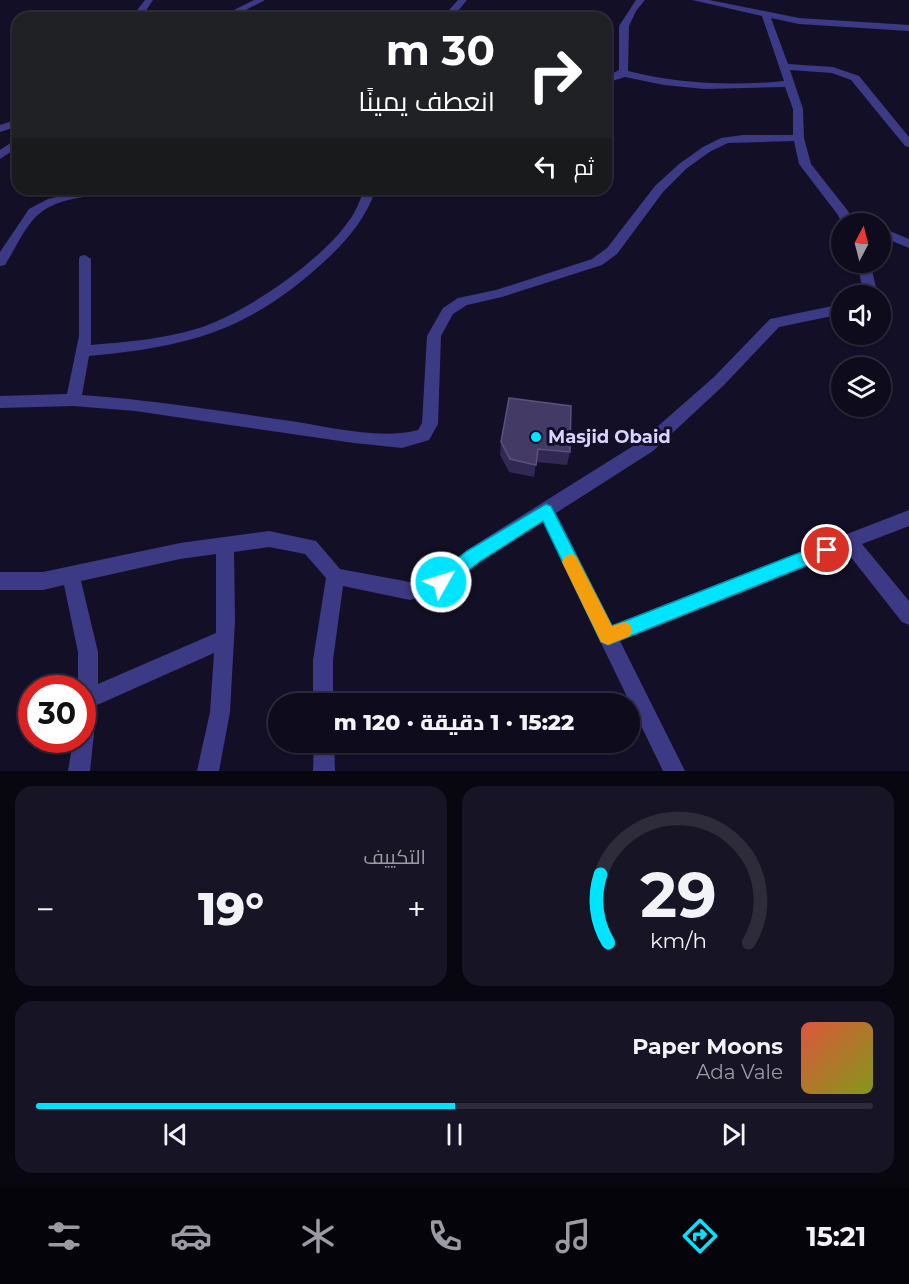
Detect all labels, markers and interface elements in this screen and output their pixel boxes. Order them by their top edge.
text: 30 m [386,24,495,76]
icon: right [516,36,594,114]
text: انعطف يمينًا [358,85,495,118]
icon: left [529,150,562,183]
text: ثم [574,154,594,181]
north arrow [831,213,891,273]
map controls [831,213,891,417]
button: sound [831,285,891,345]
button: layers [831,357,891,417]
place label: Masjid Obaid [548,426,671,448]
marker: Masjid Obaid [529,430,543,444]
pin [801,524,852,575]
icon: arrive [810,533,843,566]
position arrow [409,550,473,614]
speed limit sign: 30 [18,675,96,753]
text: 15:22 · 1 دقيقة · 120 m [334,709,574,736]
text: التكييف [363,845,426,869]
text: 29 [640,857,716,933]
text: 19° [198,881,264,936]
text: − [36,889,55,929]
text: + [407,889,426,929]
text: km/h [649,927,707,953]
text: Paper Moons [632,1033,783,1060]
text: Ada Vale [696,1060,783,1084]
icon: previous [159,1118,192,1151]
icon: pause [438,1118,471,1151]
icon: next [717,1118,750,1151]
icon: filters [43,1215,85,1257]
icon: car [170,1215,212,1257]
icon: climate [297,1215,339,1257]
icon: phone [424,1215,466,1257]
icon: music [552,1215,594,1257]
icon: directions [679,1215,721,1257]
text: 15:21 [806,1220,866,1253]

